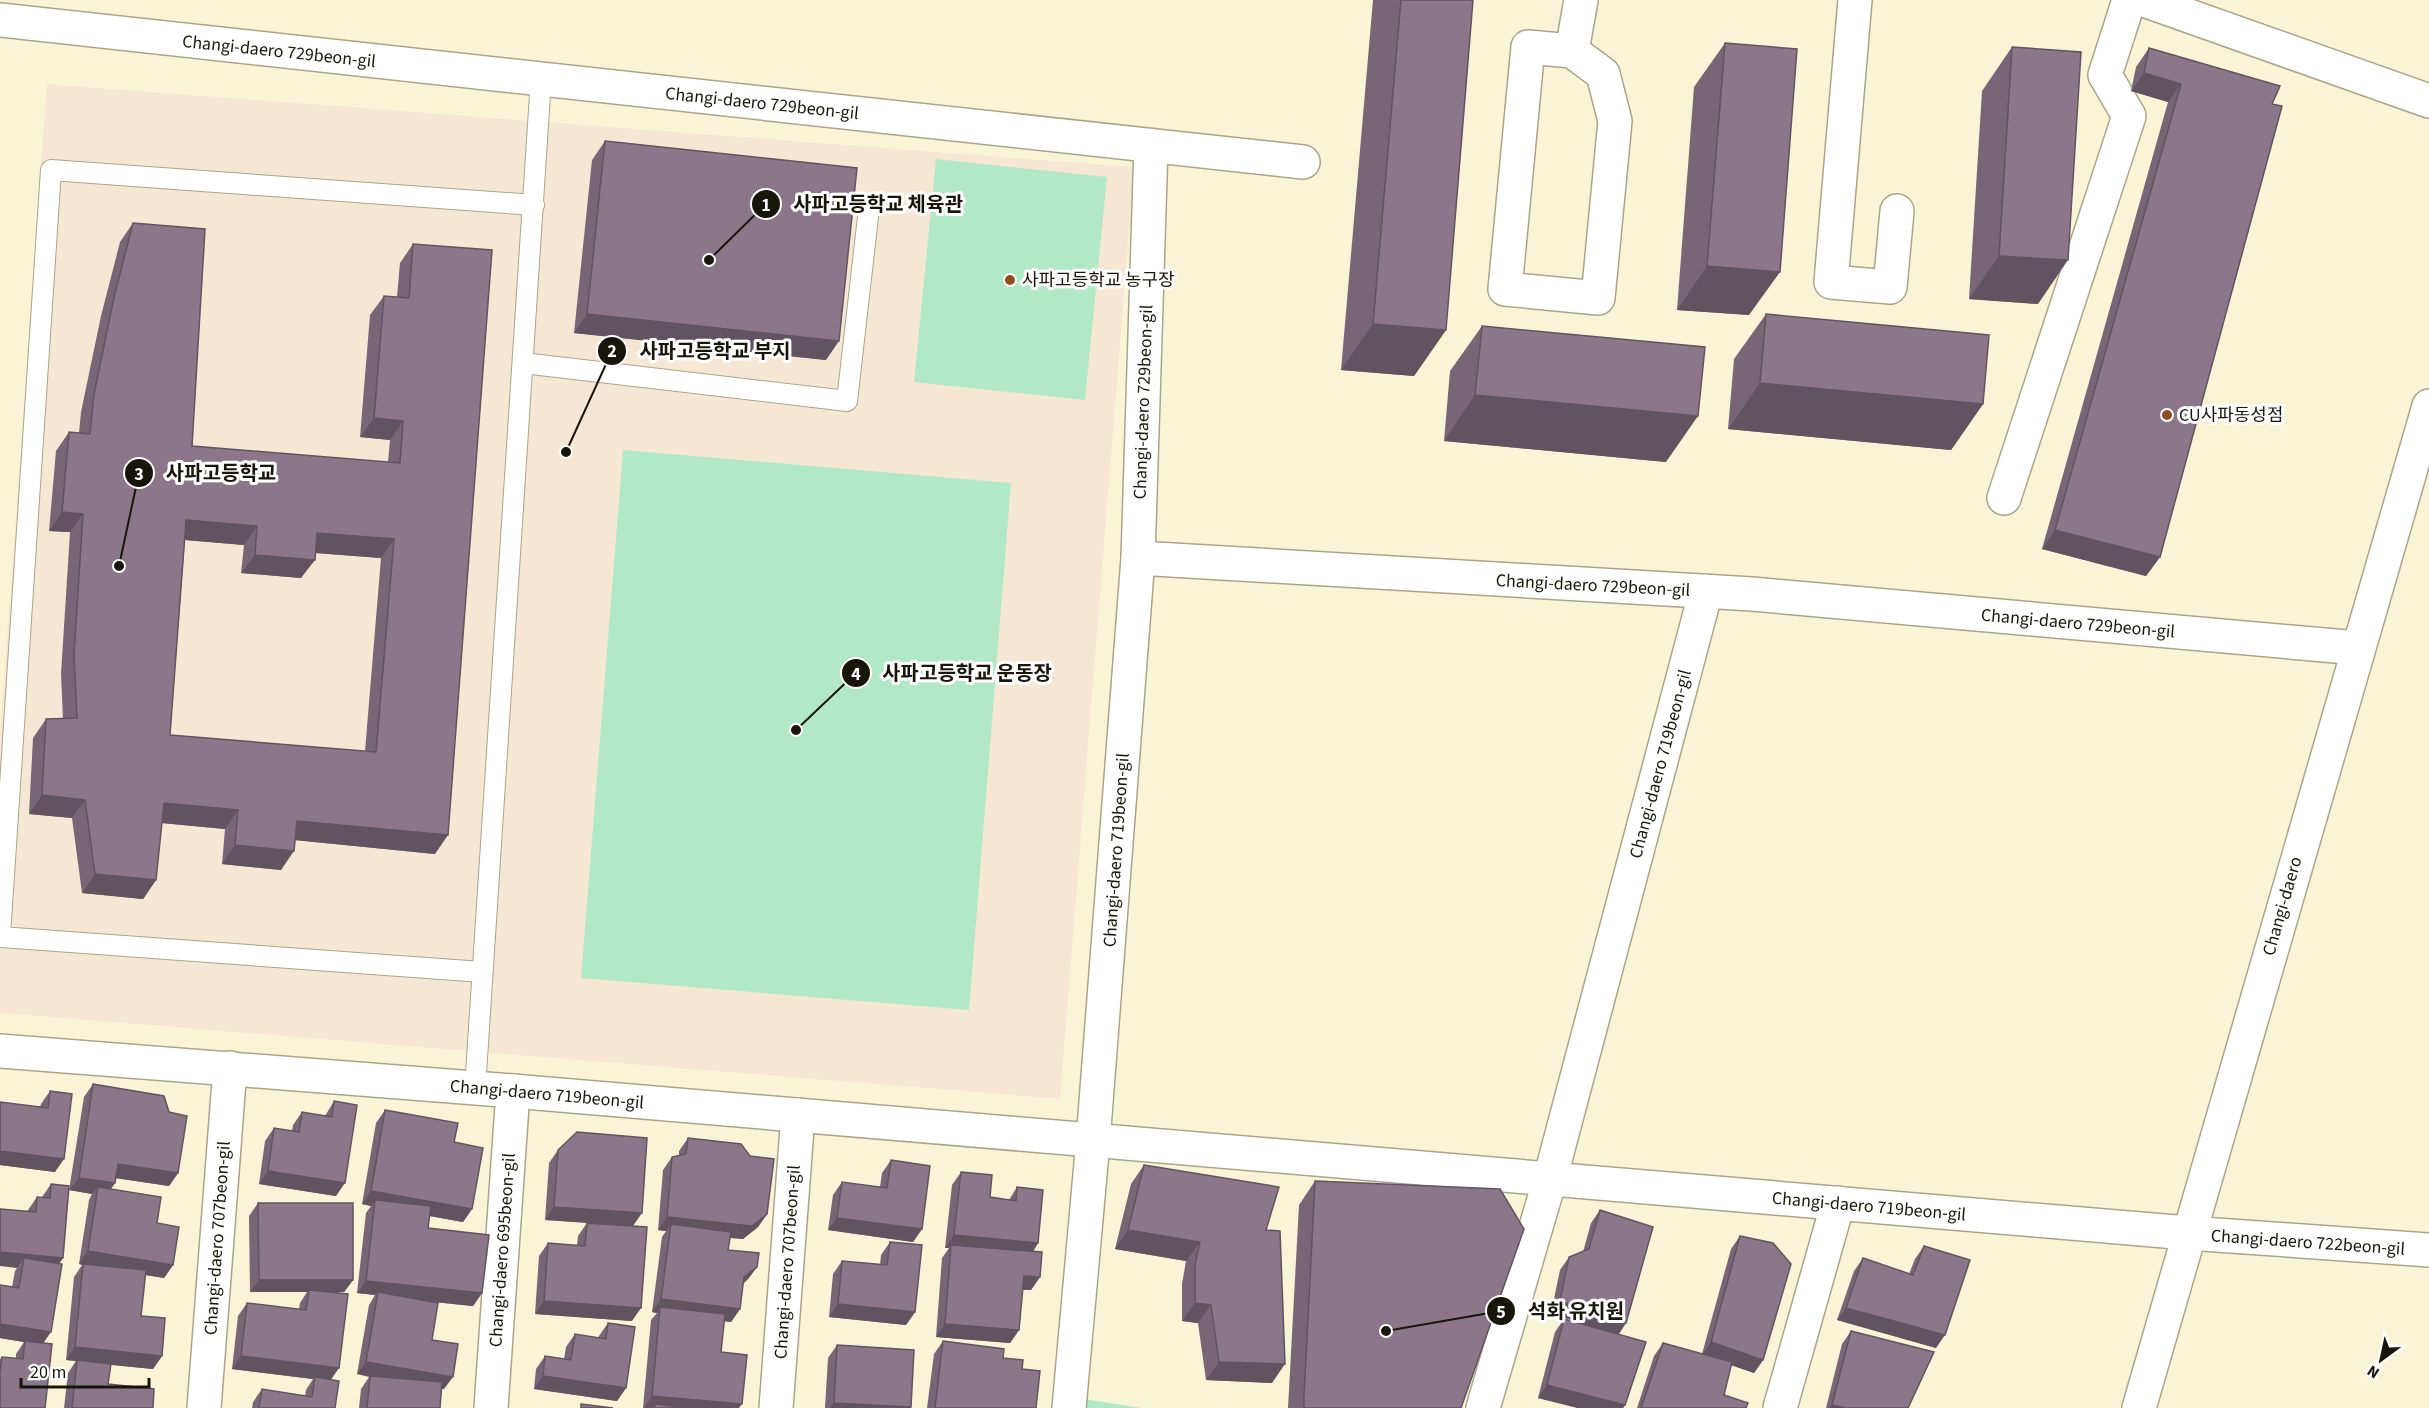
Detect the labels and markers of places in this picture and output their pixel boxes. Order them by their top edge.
callout: 사파고등학교 체육관 [751,185,975,223]
place label: 사파고등학교 농구장 [1022,268,1175,293]
marker: 사파고등학교 농구장 [1003,273,1017,287]
callout: 사파고등학교 부지 [597,332,802,370]
place label: CU사파동성점 [2179,403,2283,428]
marker: CU사파동성점 [2160,408,2174,422]
callout: 사파고등학교 [124,454,288,492]
callout: 사파고등학교 운동장 [841,654,1064,692]
callout: 석화 유치원 [1486,1292,1636,1330]

